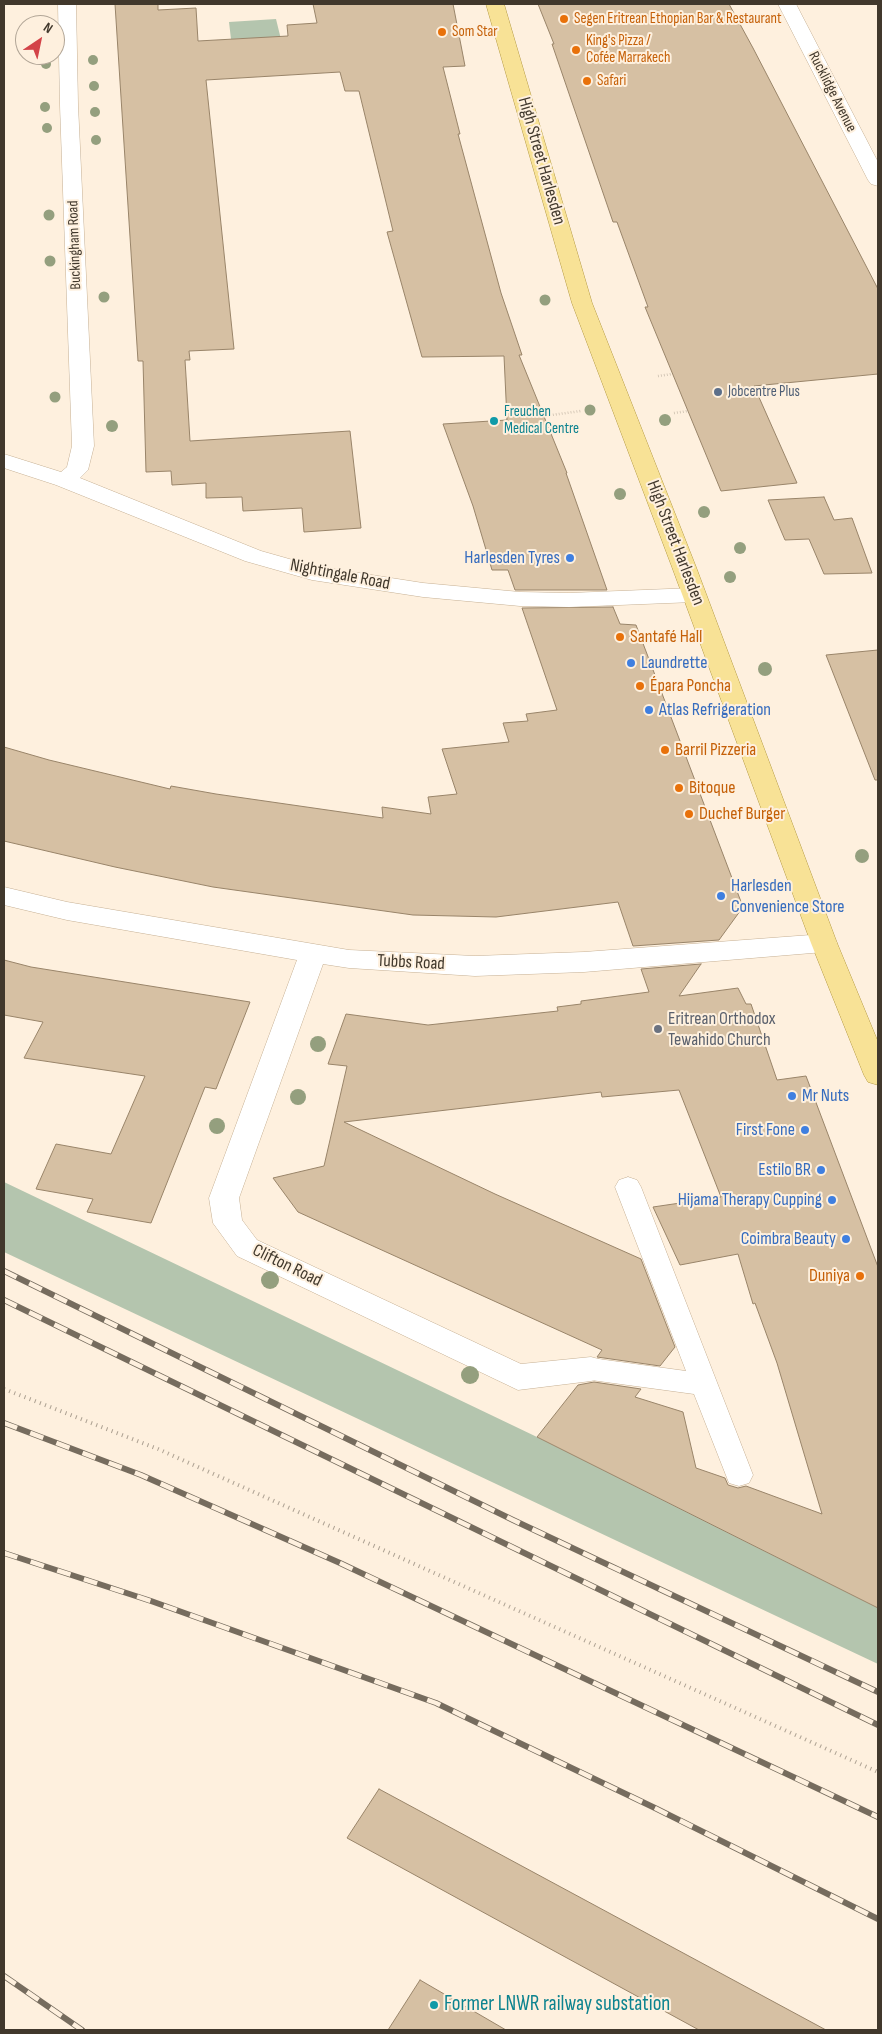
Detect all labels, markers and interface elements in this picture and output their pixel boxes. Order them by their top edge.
place label: Segen Eritrean Ethopian Bar & Restaurant [574,10,782,28]
marker: Segen Eritrean Ethopian Bar & Restaurant [558,13,570,25]
north arrow [15,15,65,65]
text: N [40,19,56,37]
place label: Som Star [452,23,498,41]
marker: Som Star [436,26,448,38]
place label: King's Pizza / Cofée Marrakech [586,32,671,67]
marker: King's Pizza / Cofée Marrakech [570,44,582,56]
street label: Rucklidge Avenue [804,49,860,135]
place label: Safari [597,72,626,90]
marker: Safari [581,75,593,87]
street label: High Street Harlesden [512,95,570,227]
street label: Buckingham Road [64,200,86,290]
place label: Jobcentre Plus [728,383,800,401]
marker: Jobcentre Plus [712,386,724,398]
place label: Freuchen Medical Centre [504,403,579,438]
marker: Freuchen Medical Centre [488,415,500,427]
street label: High Street Harlesden [641,478,709,608]
place label: Harlesden Tyres [464,547,560,569]
marker: Harlesden Tyres [564,552,576,564]
street label: Nightingale Road [288,555,392,595]
place label: Santafé Hall [630,626,702,648]
marker: Santafé Hall [614,631,626,643]
place label: Laundrette [641,652,707,674]
marker: Laundrette [625,657,637,669]
place label: Épara Poncha [650,675,731,697]
marker: Épara Poncha [634,680,646,692]
place label: Atlas Refrigeration [659,699,771,721]
marker: Atlas Refrigeration [643,704,655,716]
place label: Barril Pizzeria [675,739,756,761]
marker: Barril Pizzeria [659,744,671,756]
place label: Bitoque [689,777,735,799]
marker: Bitoque [673,782,685,794]
place label: Duchef Burger [699,803,785,825]
marker: Duchef Burger [683,808,695,820]
place label: Harlesden Convenience Store [731,875,845,918]
marker: Harlesden Convenience Store [715,890,727,902]
street label: Tubbs Road [377,950,445,976]
place label: Eritrean Orthodox Tewahido Church [668,1008,776,1050]
marker: Eritrean Orthodox Tewahido Church [652,1023,664,1035]
place label: Mr Nuts [802,1085,849,1107]
marker: Mr Nuts [786,1090,798,1102]
place label: First Fone [736,1119,795,1141]
marker: First Fone [799,1124,811,1136]
place label: Estilo BR [758,1159,811,1181]
marker: Estilo BR [815,1164,827,1176]
place label: Hijama Therapy Cupping [678,1189,822,1211]
marker: Hijama Therapy Cupping [826,1194,838,1206]
place label: Coimbra Beauty [741,1228,836,1250]
marker: Coimbra Beauty [840,1233,852,1245]
street label: Clifton Road [249,1240,325,1292]
place label: Duniya [809,1265,850,1287]
marker: Duniya [854,1270,866,1282]
place label: Former LNWR railway substation [444,1992,670,2018]
marker: Former LNWR railway substation [428,1999,440,2011]

